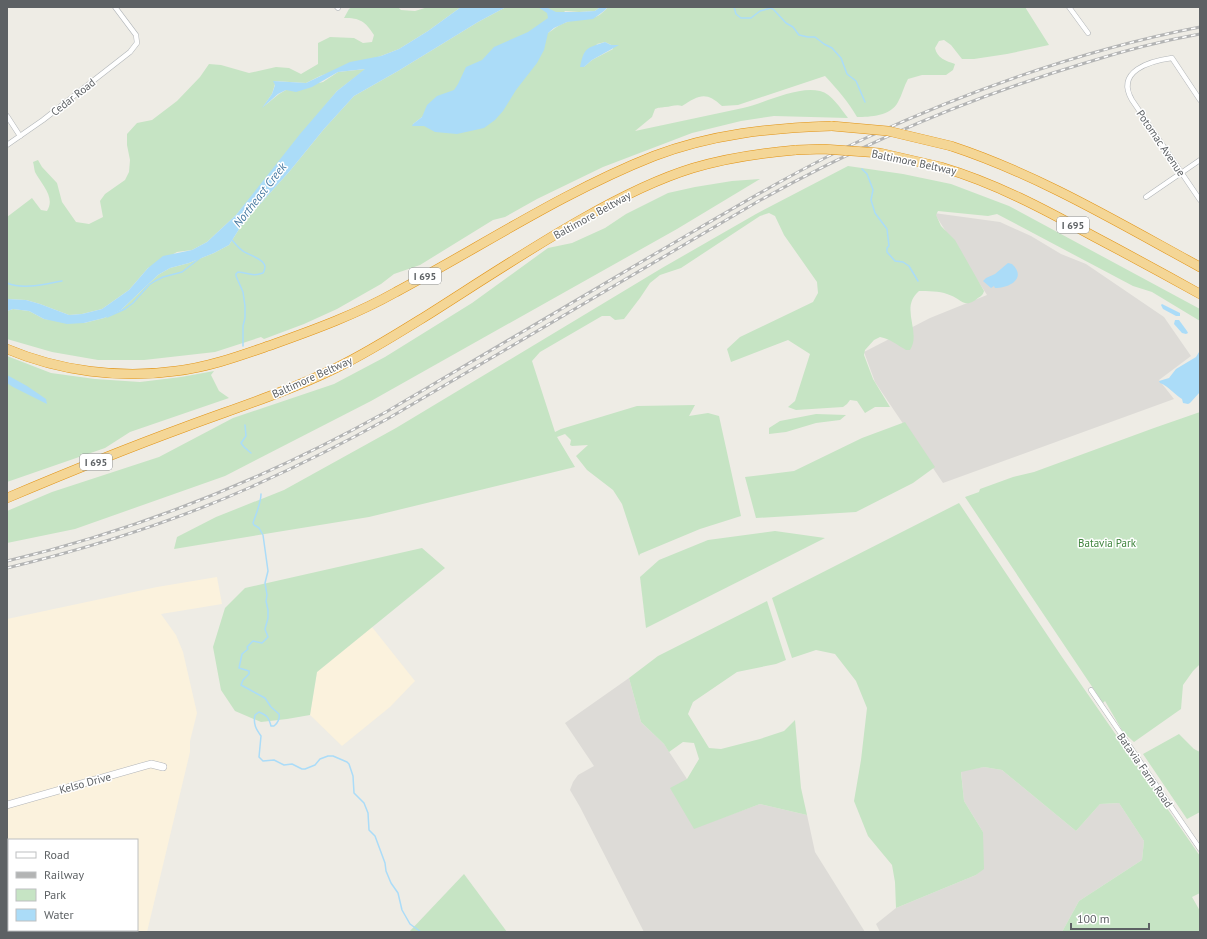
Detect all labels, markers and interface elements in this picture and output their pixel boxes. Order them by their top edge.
street label: Cedar Road [48,75,98,119]
street label: Potomac Avenue [1134,107,1189,179]
street label: Baltimore Beltway [870,146,959,178]
water label: Northeast Creek [230,159,290,230]
street label: Baltimore Beltway [551,187,634,242]
road number: I 695 [1057,217,1089,233]
road number: I 695 [409,268,441,284]
street label: Baltimore Beltway [270,353,355,401]
road number: I 695 [80,454,112,470]
park label: Batavia Park [1078,536,1137,550]
street label: Batavia Farm Road [1114,730,1176,810]
street label: Kelso Drive [58,769,113,797]
legend [8,839,138,931]
text: Road [44,847,69,862]
text: Railway [44,867,84,882]
text: Park [44,887,66,902]
scale bar [1071,905,1149,931]
text: Water [44,907,74,922]
text: 100 m [1077,911,1110,926]

